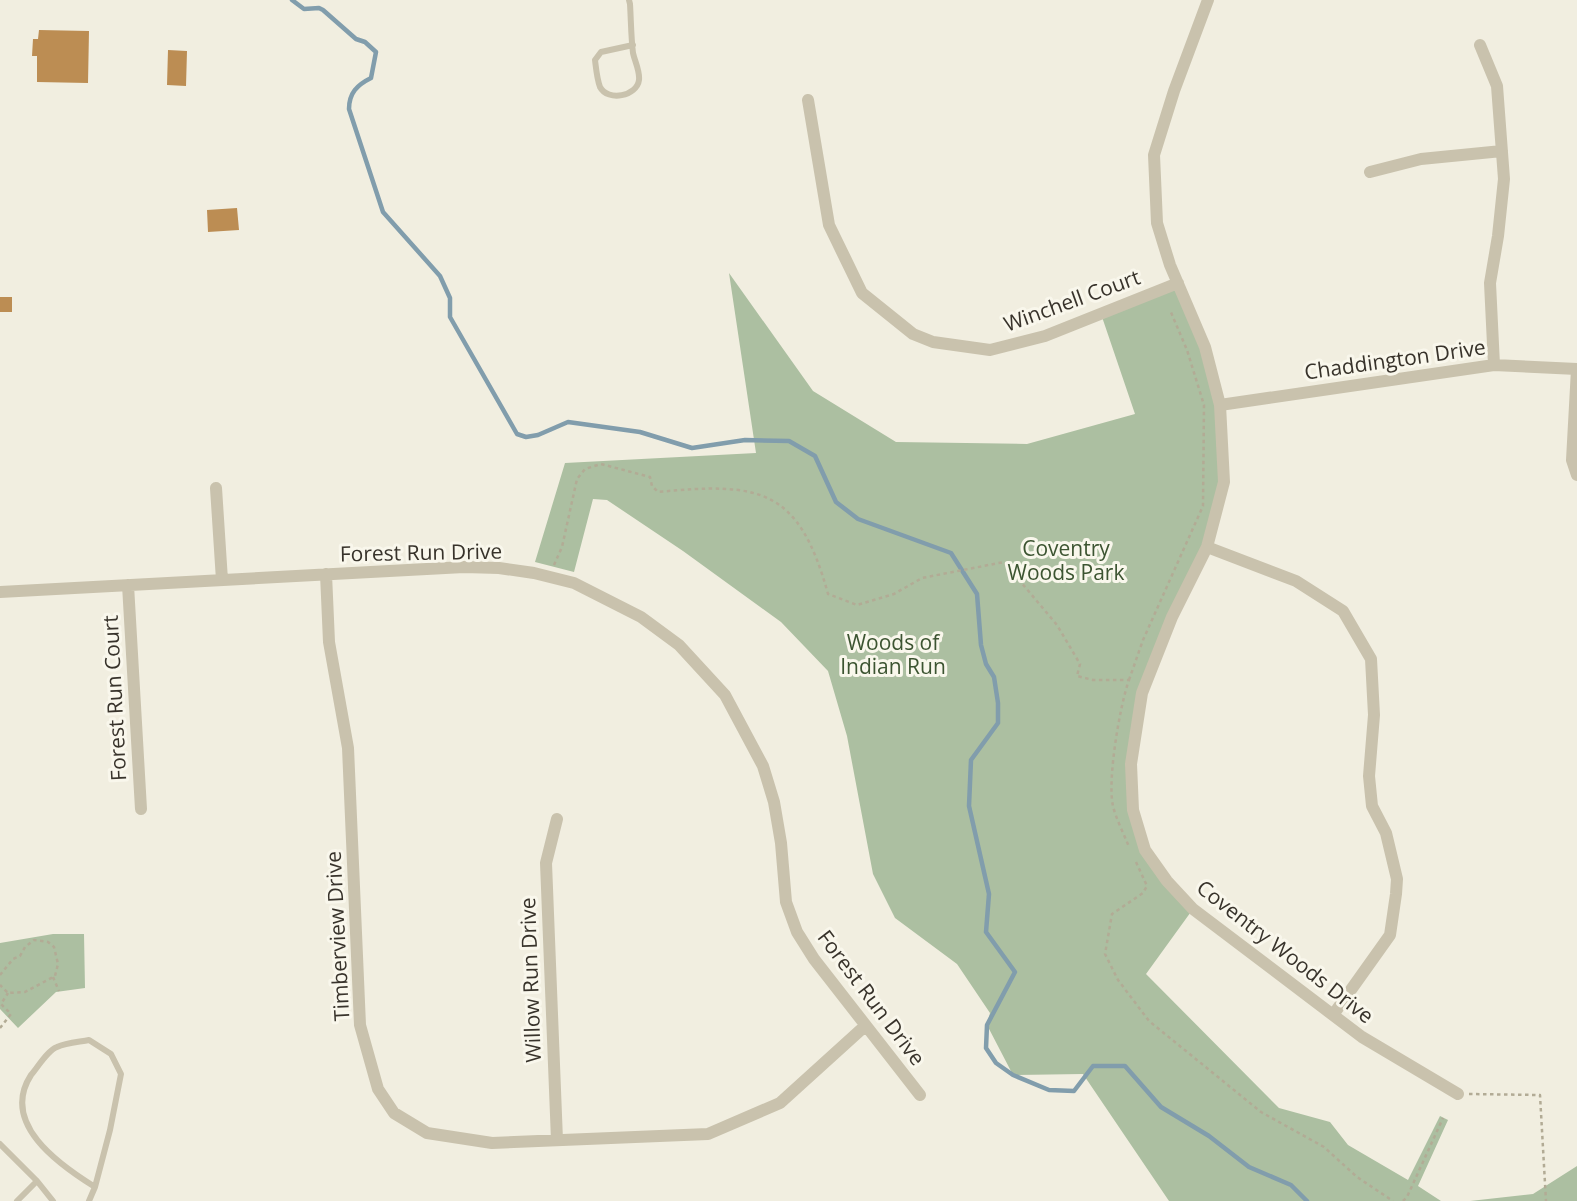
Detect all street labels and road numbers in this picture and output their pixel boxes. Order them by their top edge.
street label: Winchell Court [1000,262,1144,338]
street label: Chaddington Drive [1302,332,1487,386]
street label: Forest Run Drive [340,537,502,567]
street label: Forest Run Court [96,615,132,782]
street label: Timberview Drive [319,850,355,1022]
street label: Coventry Woods Drive [1191,873,1380,1029]
street label: Willow Run Drive [513,897,547,1063]
street label: Forest Run Drive [812,924,932,1071]

